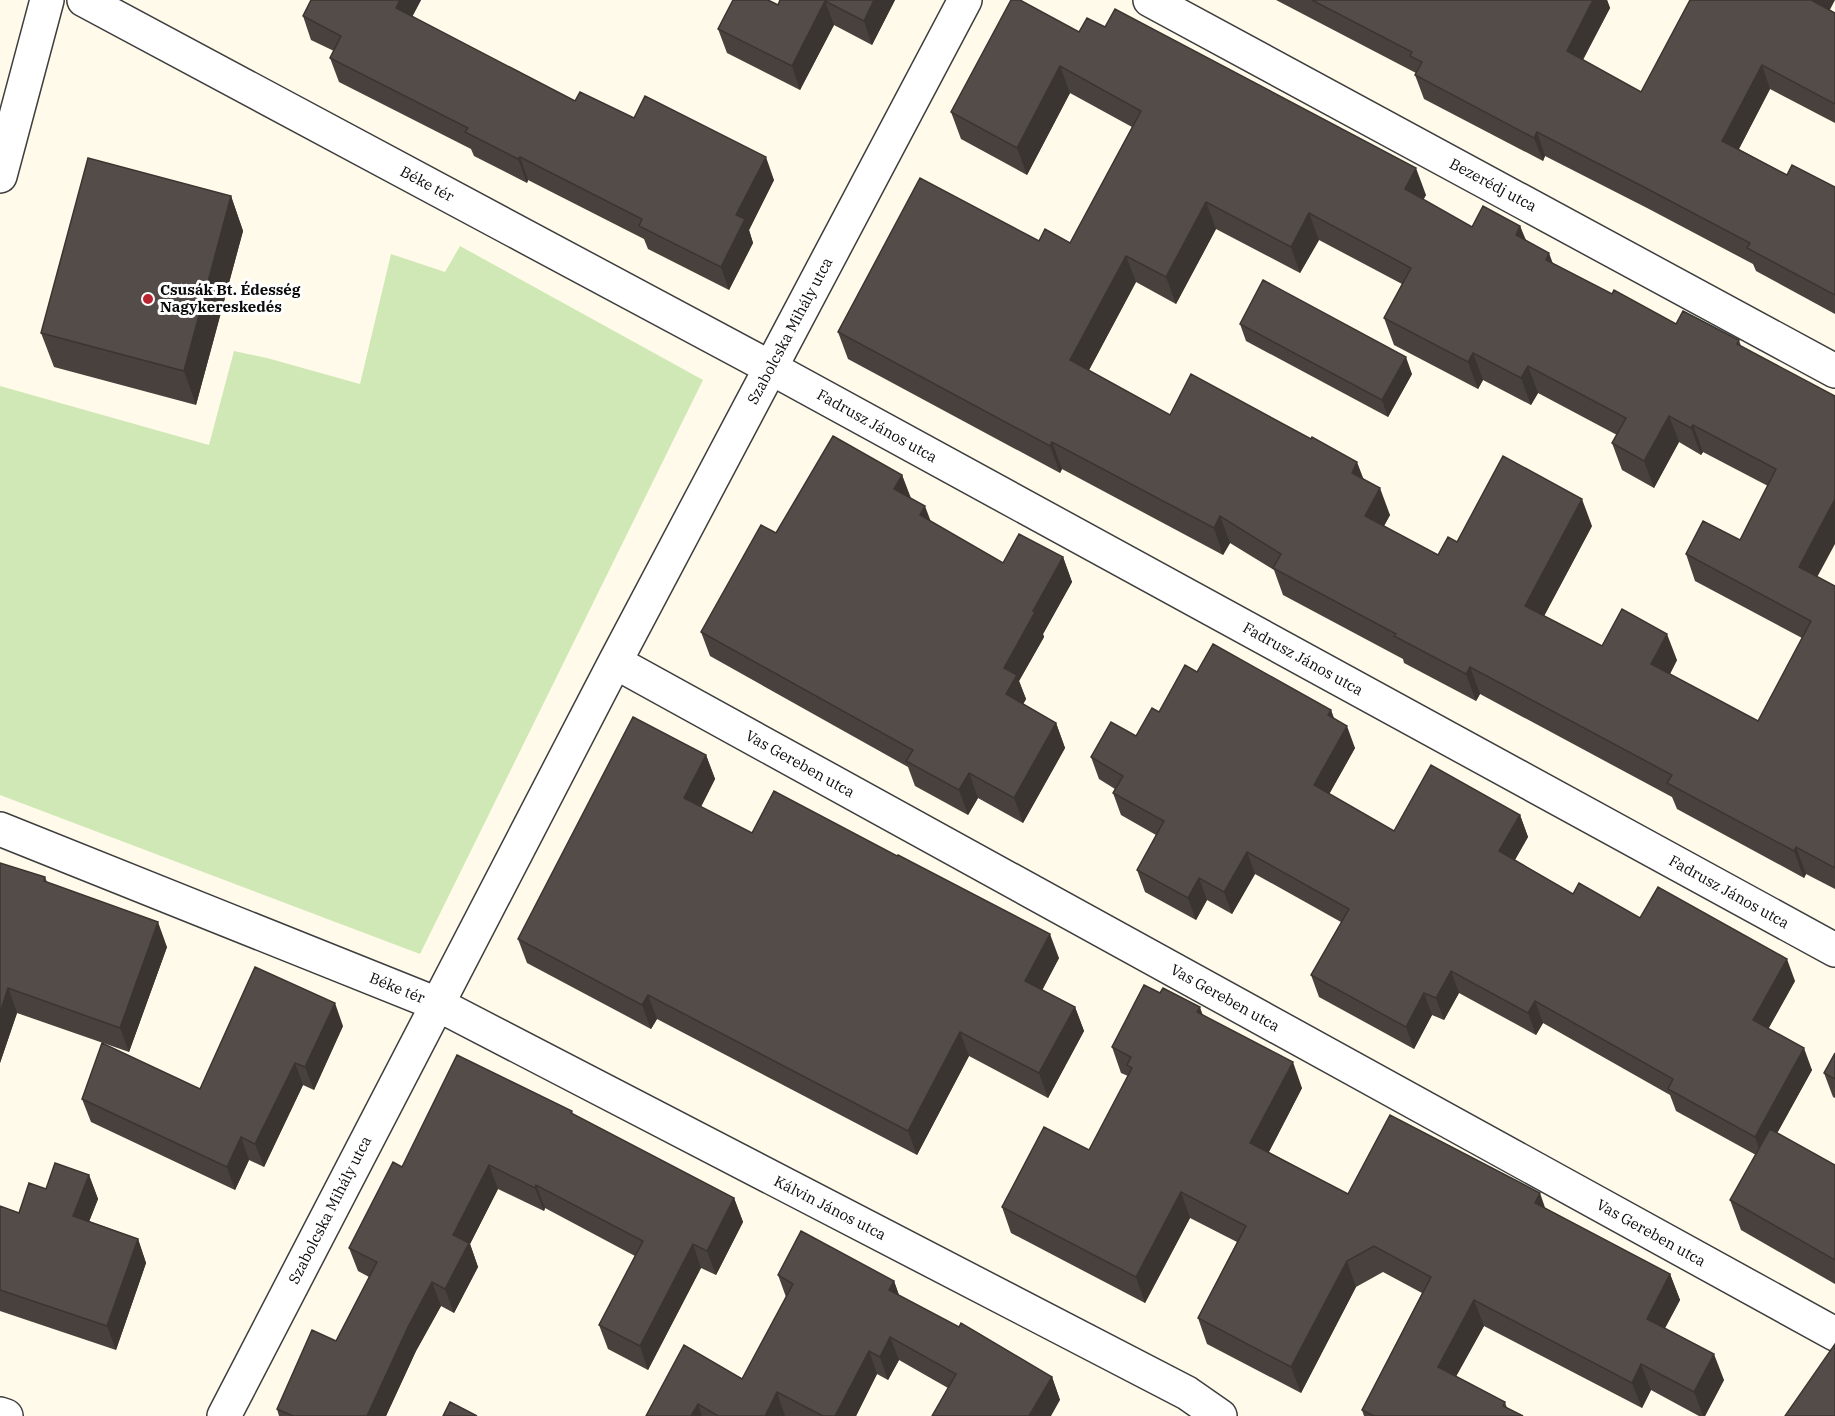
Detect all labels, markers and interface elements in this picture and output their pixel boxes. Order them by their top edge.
street label: Bezerédj utca [1446,154,1540,215]
street label: Béke tér [397,162,458,206]
street label: Szabolcska Mihály utca [743,254,836,408]
place label: Csusák Bt. Édesség Nagykereskedés [160,280,301,316]
marker: Csusák Bt. Édesség Nagykereskedés [141,292,155,306]
street label: Fadrusz János utca [814,385,941,467]
street label: Fadrusz János utca [1240,618,1367,700]
street label: Vas Gereben utca [742,726,858,801]
street label: Fadrusz János utca [1666,851,1793,933]
street label: Vas Gereben utca [1167,960,1283,1035]
street label: Béke tér [367,968,428,1007]
street label: Szabolcska Mihály utca [284,1133,375,1287]
street label: Kálvin János utca [771,1171,889,1244]
street label: Vas Gereben utca [1593,1195,1709,1270]

